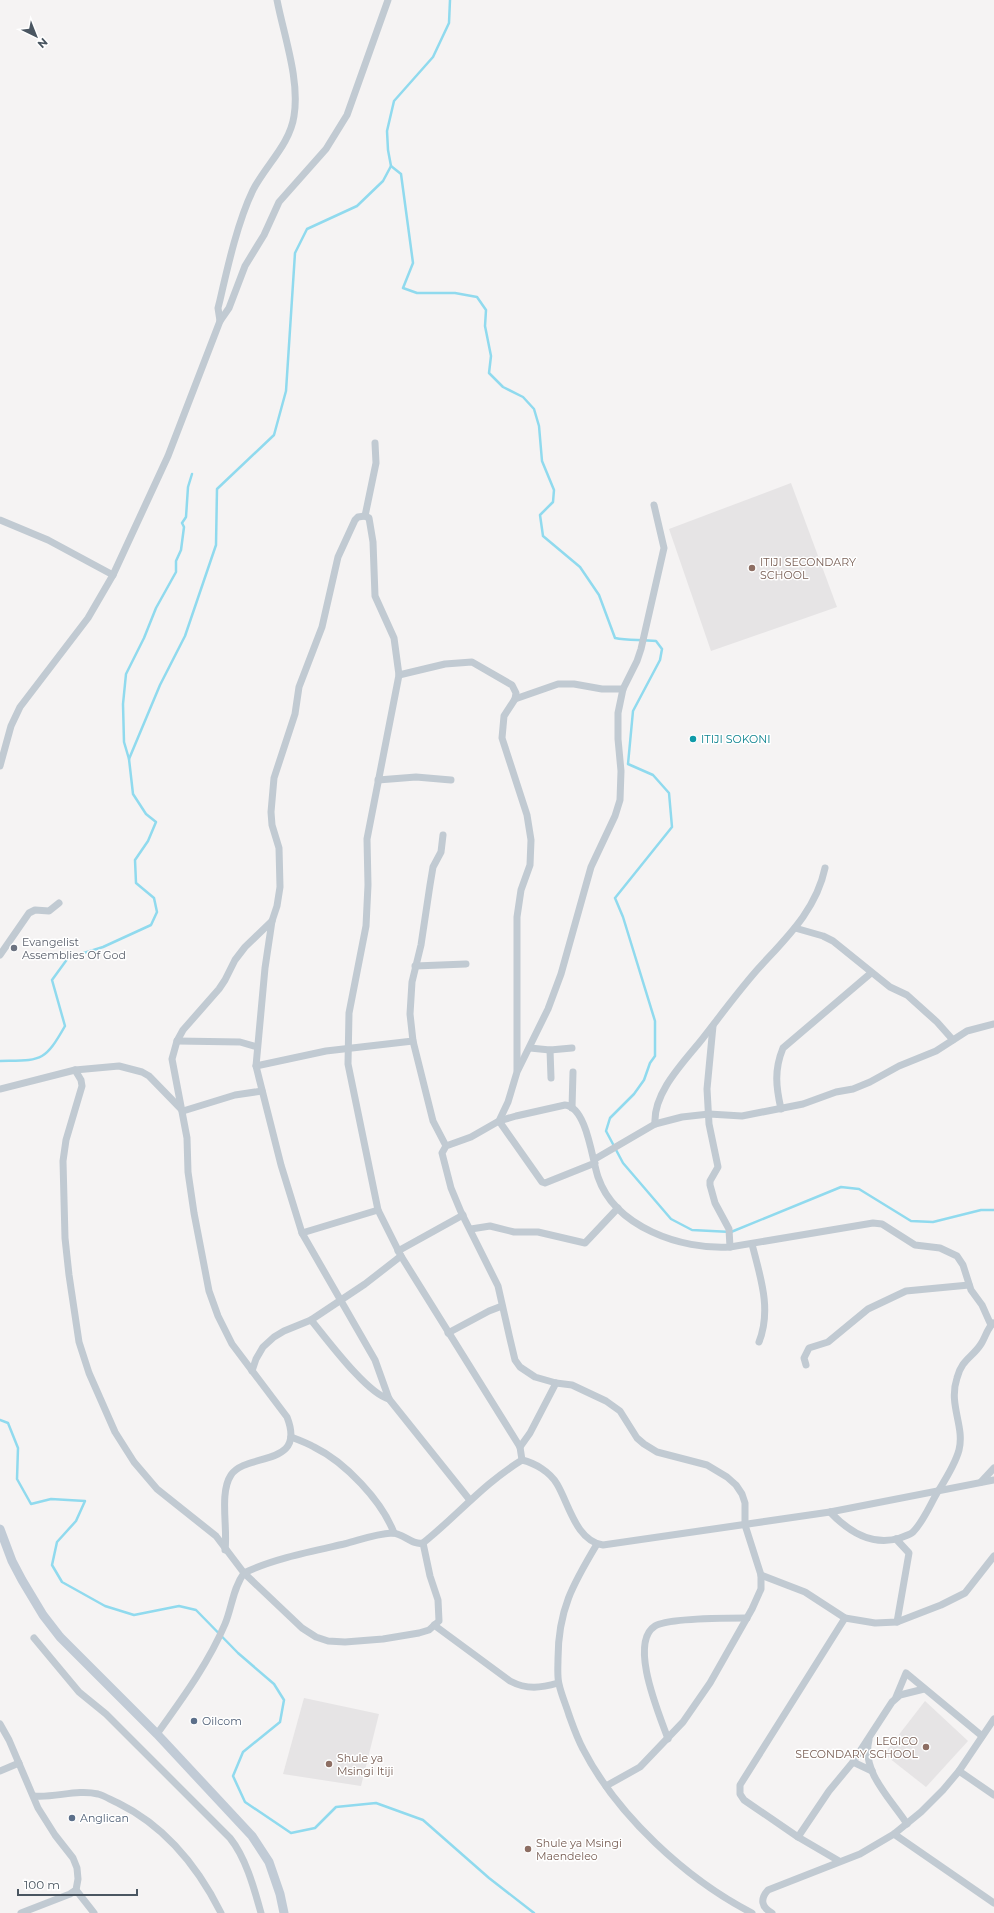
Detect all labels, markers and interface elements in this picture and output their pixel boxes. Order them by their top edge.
north arrow [16,16,56,56]
text: N [35,35,51,51]
place label: ITIJI SECONDARY SCHOOL [760,555,856,582]
marker: ITIJI SECONDARY SCHOOL [747,563,757,573]
place label: ITIJI SOKONI [701,732,771,746]
marker: ITIJI SOKONI [688,734,698,744]
place label: Evangelist Assemblies Of God [22,935,126,962]
marker: Evangelist Assemblies Of God [9,943,19,953]
place label: Oilcom [202,1714,242,1728]
marker: Oilcom [189,1716,199,1726]
place label: LEGICO SECONDARY SCHOOL [795,1734,919,1761]
marker: LEGICO SECONDARY SCHOOL [921,1742,931,1752]
place label: Shule ya Msingi Itiji [337,1751,393,1778]
marker: Shule ya Msingi Itiji [324,1759,334,1769]
place label: Anglican [80,1811,129,1825]
marker: Anglican [67,1813,77,1823]
place label: Shule ya Msingi Maendeleo [536,1836,622,1863]
marker: Shule ya Msingi Maendeleo [523,1844,533,1854]
scale bar [18,1871,137,1897]
text: 100 m [24,1877,60,1892]

